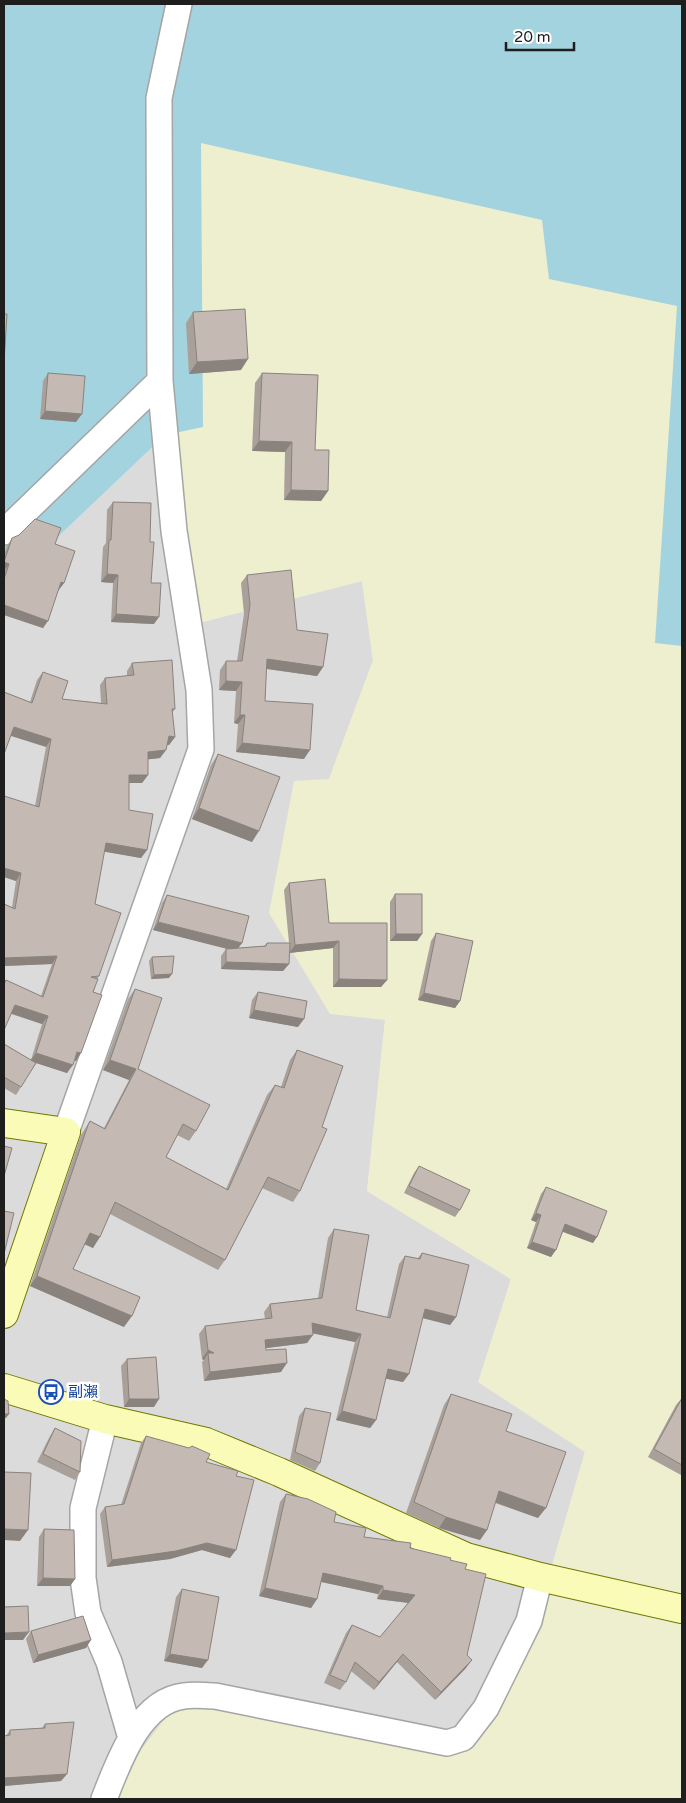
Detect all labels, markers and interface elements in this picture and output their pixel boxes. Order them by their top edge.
scale bar [506,20,574,52]
text: 20 m [514,28,551,46]
bus stop icon: 副瀨 [38,1379,64,1405]
place label: 副瀨 [68,1383,98,1401]

